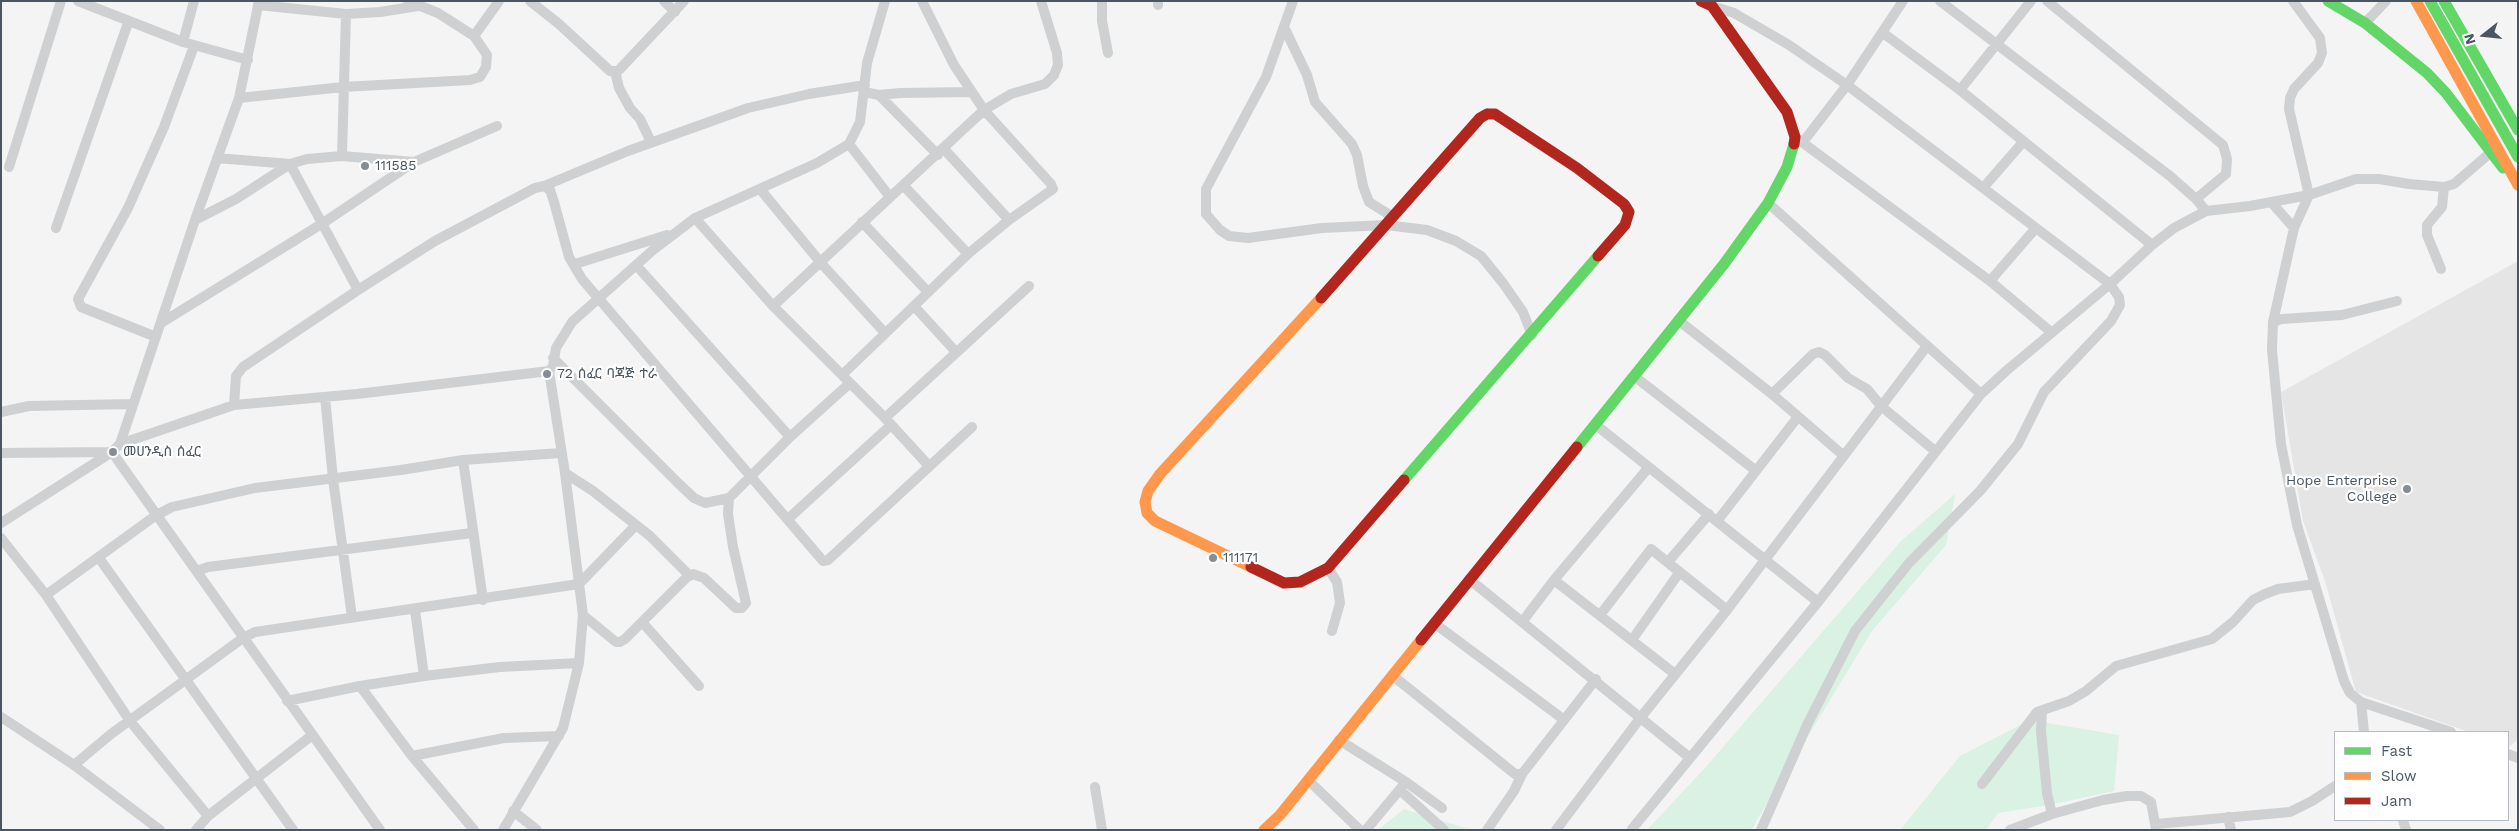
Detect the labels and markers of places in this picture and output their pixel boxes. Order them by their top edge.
place label: 111585 [375,158,416,174]
marker: 111585 [359,160,371,172]
place label: 72 ሰፈር ባጃጅ ተራ [557,366,657,382]
marker: 72 ሰፈር ባጃጅ ተራ [541,368,553,380]
place label: መሀንዲስ ሰፈር [123,444,201,460]
marker: መሀንዲስ ሰፈር [107,446,119,458]
place label: Hope Enterprise College [2286,473,2397,506]
marker: Hope Enterprise College [2401,483,2413,495]
place label: 111171 [1223,550,1258,566]
marker: 111171 [1207,552,1219,564]

